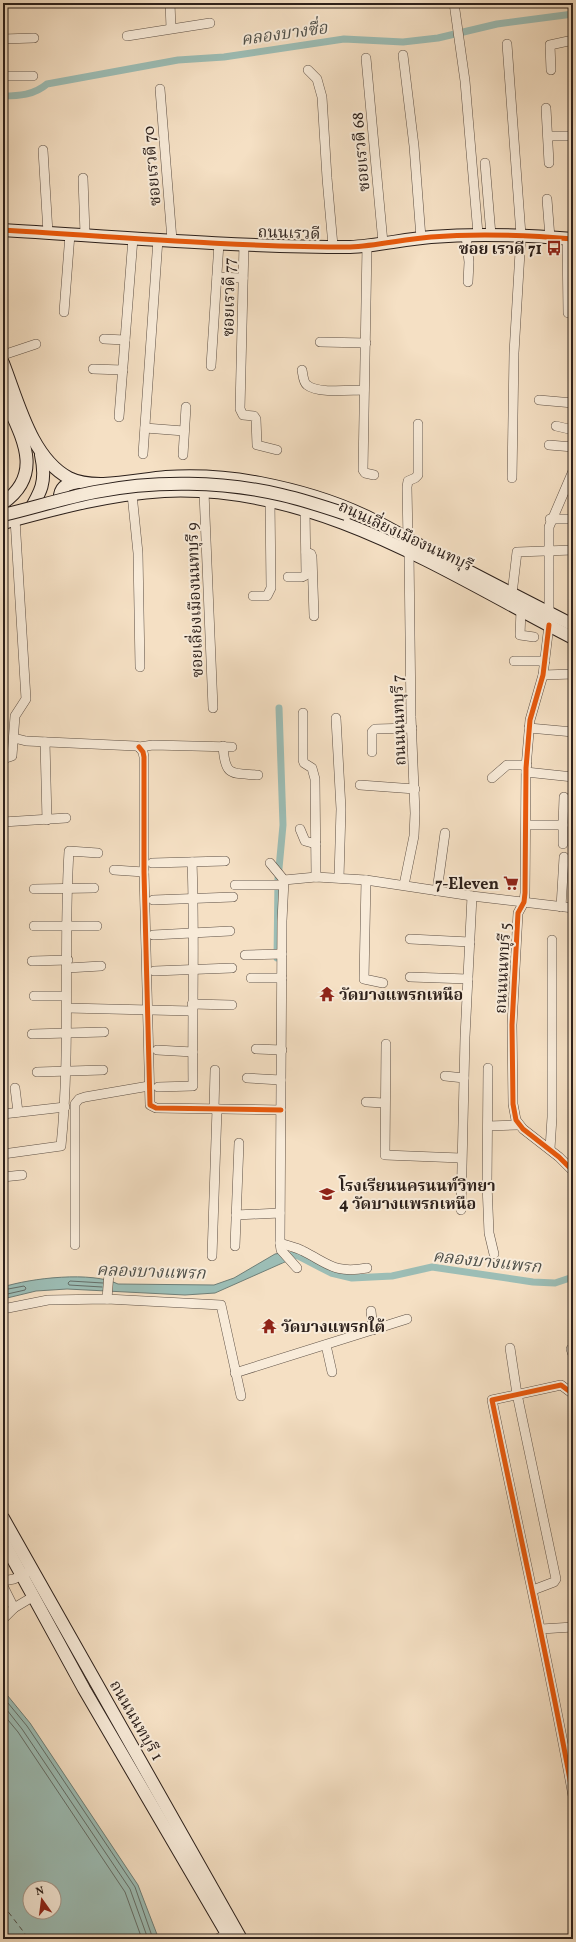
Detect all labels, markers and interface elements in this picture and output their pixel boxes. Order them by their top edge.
water label: คลองบางซื่อ [239,15,330,52]
street label: ซอยเรวดี 68 [348,111,376,193]
street label: ซอยเรวดี 70 [139,125,167,207]
street label: ถนนเรวดี [257,222,321,246]
place label: ซอย เรวดี 71 [459,239,542,261]
bus stop icon: ซอย เรวดี 71 [545,239,563,257]
street label: ซอยเรวดี 77 [218,257,242,337]
street label: ถนนเลี่ยงเมืองนนทบุรี [334,494,477,578]
street label: ซอยเลี่ยงเมืองนนทบุรี 9 [180,522,210,678]
street label: ถนนนนทบุรี 7 [387,674,413,766]
place label: 7-Eleven [435,874,499,896]
supermarket icon: 7-Eleven [502,874,520,892]
street label: ถนนนนทบุรี 5 [491,922,517,1014]
temple icon: วัดบางแพรกเหนือ [318,985,336,1003]
place label: วัดบางแพรกเหนือ [339,985,463,1007]
place label: โรงเรียนนครนนท์วิทยา 4 วัดบางแพรกเหนือ [338,1175,496,1216]
school or university icon: โรงเรียนนครนนท์วิทยา 4 วัดบางแพรกเหนือ [318,1185,336,1203]
water label: คลองบางแพรก [431,1245,543,1280]
water label: คลองบางแพรก [96,1259,206,1286]
place label: วัดบางแพรกใต้ [281,1316,385,1339]
temple icon: วัดบางแพรกใต้ [260,1317,278,1335]
street label: ถนนนนทบุรี 1 [103,1677,167,1765]
north arrow [22,1880,62,1920]
text: N [34,1884,46,1900]

